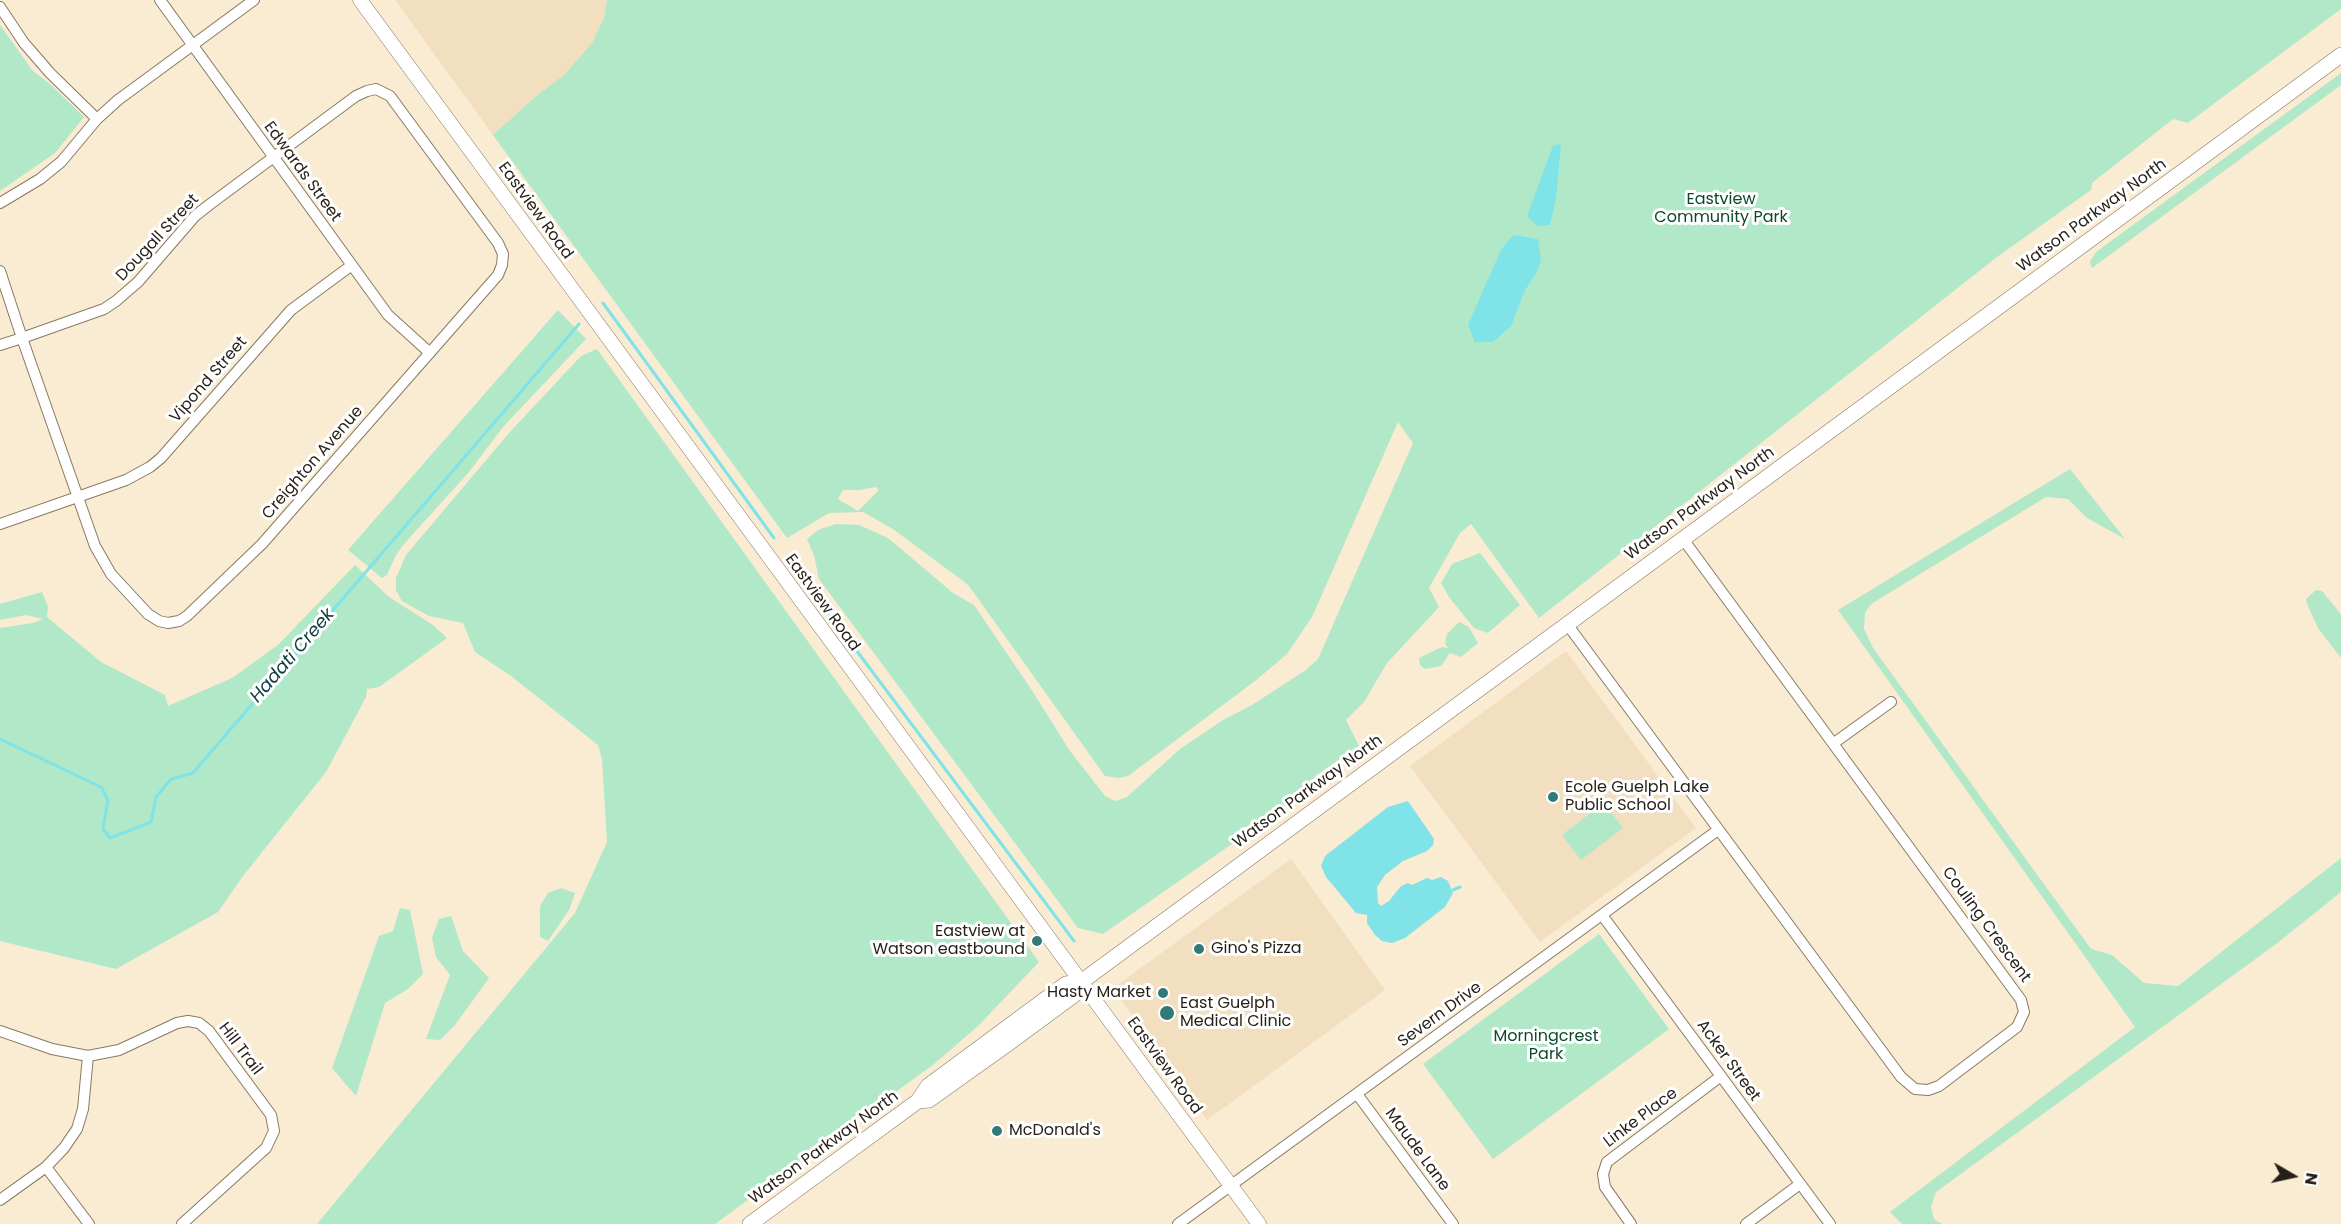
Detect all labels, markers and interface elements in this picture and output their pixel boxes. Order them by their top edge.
street label: Edwards Street [259,118,345,226]
street label: Watson Parkway North [2013,155,2171,277]
street label: Eastview Road [493,159,577,263]
street label: Dougall Street [113,190,203,286]
park label: Eastview Community Park [1654,190,1788,228]
street label: Vipond Street [166,333,252,427]
street label: Creighton Avenue [259,402,367,524]
street label: Watson Parkway North [1621,443,1779,565]
street label: Eastview Road [780,551,864,655]
water label: Hadati Creek [246,605,340,707]
street label: Watson Parkway North [1229,731,1387,853]
place label: Ecole Guelph Lake Public School [1565,778,1709,816]
marker: Ecole Guelph Lake Public School [1546,790,1560,804]
street label: Couling Crescent [1938,863,2034,987]
place label: Eastview at Watson eastbound [872,922,1025,960]
marker: Eastview at Watson eastbound [1030,934,1044,948]
place label: Gino's Pizza [1211,939,1302,959]
marker: Gino's Pizza [1192,942,1206,956]
street label: Severn Drive [1394,978,1486,1052]
place label: Hasty Market [1047,983,1151,1003]
marker: Hasty Market [1156,986,1170,1000]
place label: East Guelph Medical Clinic [1180,994,1291,1032]
marker: East Guelph Medical Clinic [1158,1004,1176,1022]
street label: Eastview Road [1122,1014,1206,1118]
street label: Acker Street [1692,1017,1764,1105]
street label: Hill Trail [214,1019,266,1079]
park label: Morningcrest Park [1494,1027,1598,1065]
street label: Linke Place [1600,1084,1682,1152]
street label: Watson Parkway North [745,1087,903,1209]
street label: Maude Lane [1381,1105,1453,1195]
place label: McDonald's [1009,1121,1101,1141]
marker: McDonald's [990,1124,1004,1138]
north arrow [2263,1146,2323,1206]
text: N [2299,1171,2324,1187]

